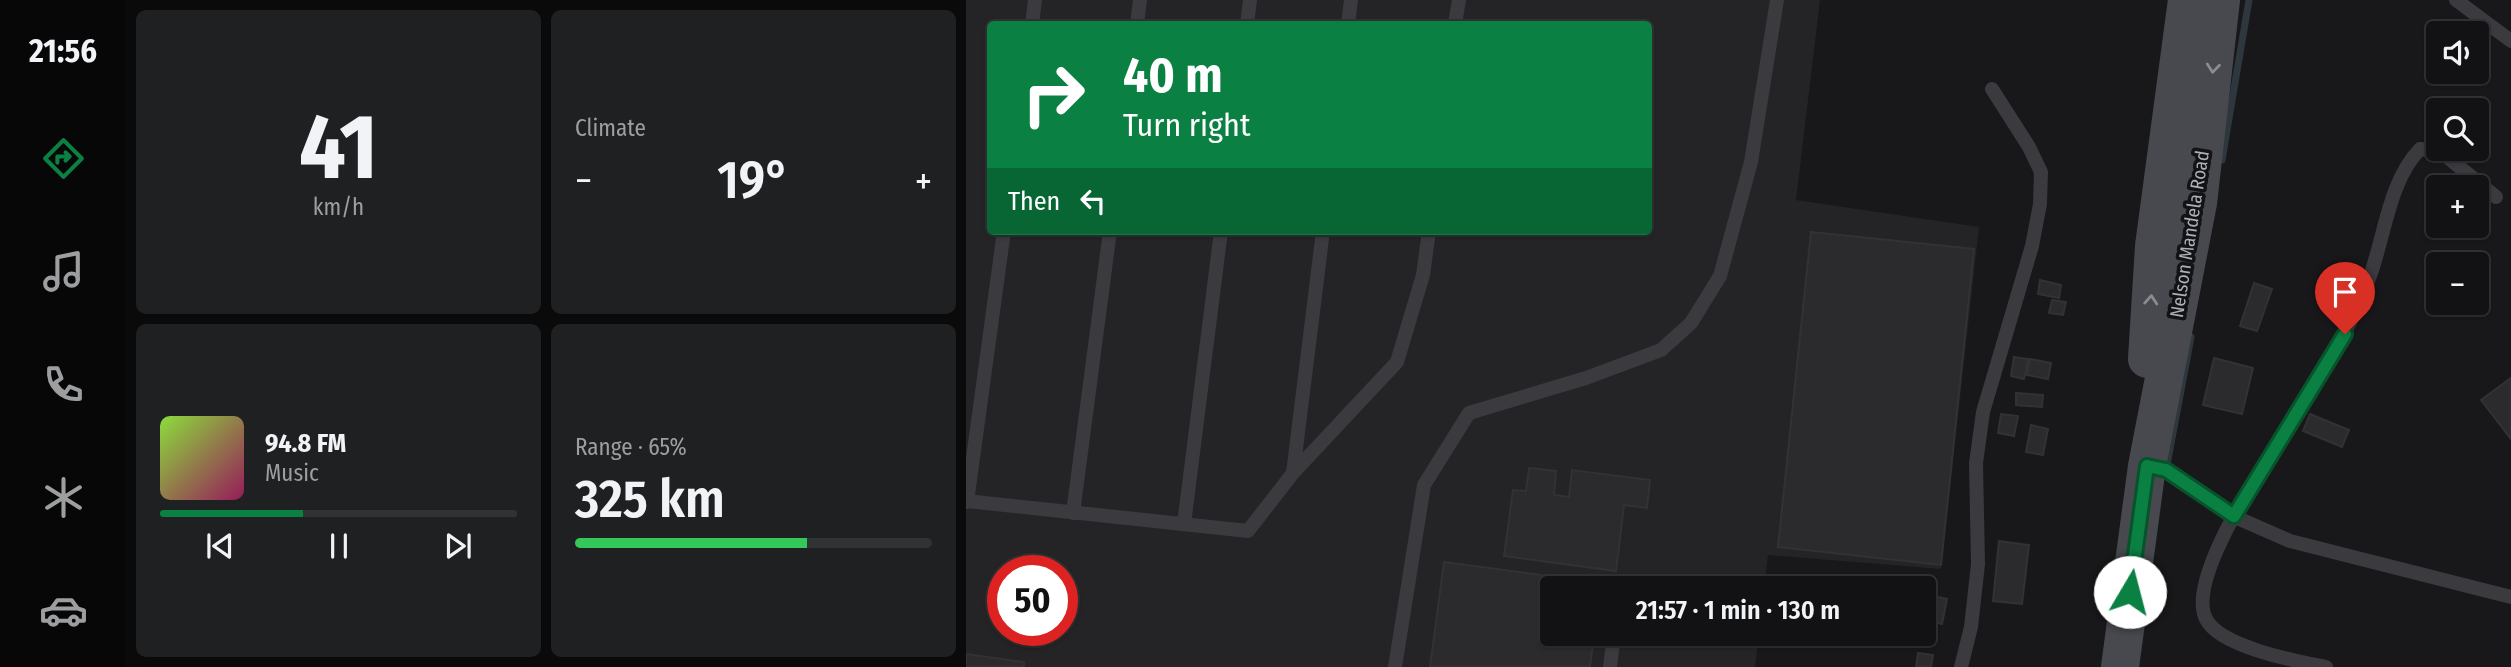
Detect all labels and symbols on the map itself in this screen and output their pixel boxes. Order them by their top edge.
one-way arrow [2206,62,2221,74]
street label: Nelson Mandela Road [2165,149,2214,319]
pin [2315,262,2375,334]
one-way arrow [2143,294,2158,305]
speed limit sign: 50 [987,555,1078,646]
position arrow [2093,555,2167,629]

